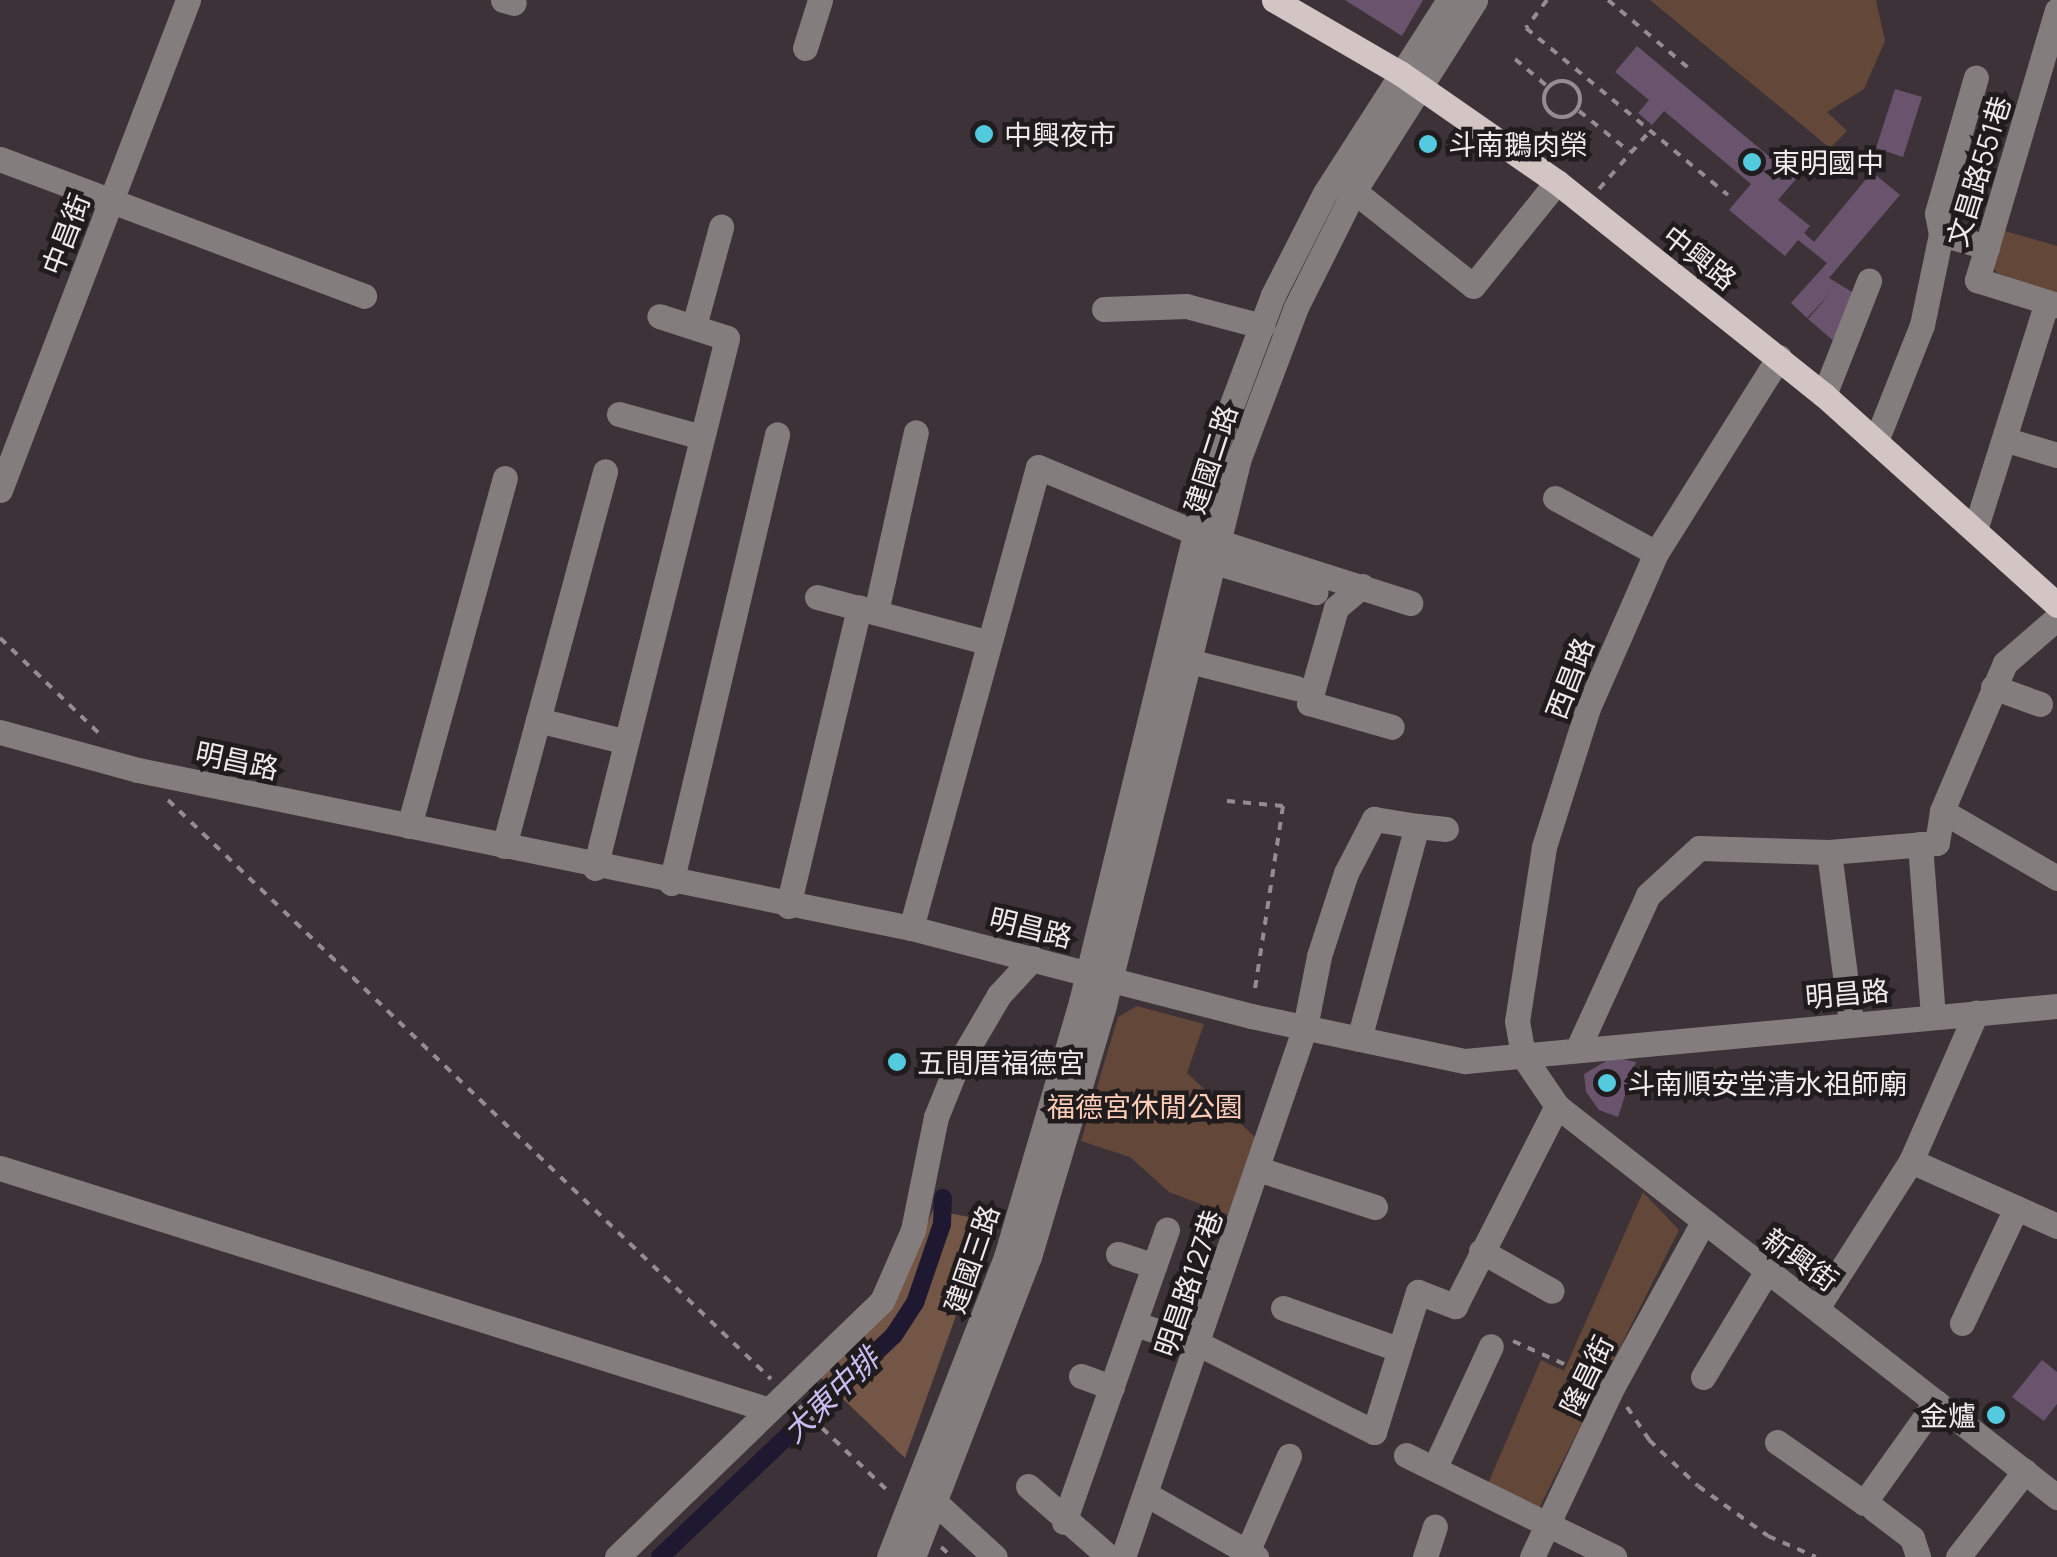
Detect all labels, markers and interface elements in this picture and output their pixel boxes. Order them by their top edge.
street label: 文昌路551巷 [1939,92,2017,250]
place label: 中興夜市 [1004,117,1116,151]
marker: 中興夜市 [973,123,995,145]
place label: 斗南鵝肉榮 [1448,127,1588,161]
marker: 斗南鵝肉榮 [1417,133,1439,155]
place label: 東明國中 [1772,145,1884,179]
marker: 東明國中 [1741,151,1763,173]
street label: 中昌街 [34,189,96,279]
street label: 中興路 [1657,218,1743,296]
street label: 建國二路 [1177,401,1243,517]
street label: 西昌路 [1538,633,1600,723]
street label: 明昌路 [192,735,282,785]
street label: 明昌路 [986,901,1076,953]
street label: 明昌路 [1804,973,1890,1013]
place label: 五間厝福德宮 [917,1045,1085,1079]
marker: 五間厝福德宮 [886,1051,908,1073]
place label: 斗南順安堂清水祖師廟 [1627,1066,1907,1100]
marker: 斗南順安堂清水祖師廟 [1596,1072,1618,1094]
park label: 福德宮休閒公園 [1047,1089,1243,1123]
street label: 建國三路 [937,1201,1005,1317]
street label: 明昌路127巷 [1147,1205,1229,1361]
street label: 新興街 [1757,1221,1845,1297]
street label: 隆昌街 [1552,1330,1620,1420]
water label: 大東中排 [775,1340,887,1450]
place label: 金爐 [1920,1398,1976,1432]
marker: 金爐 [1985,1404,2007,1426]

